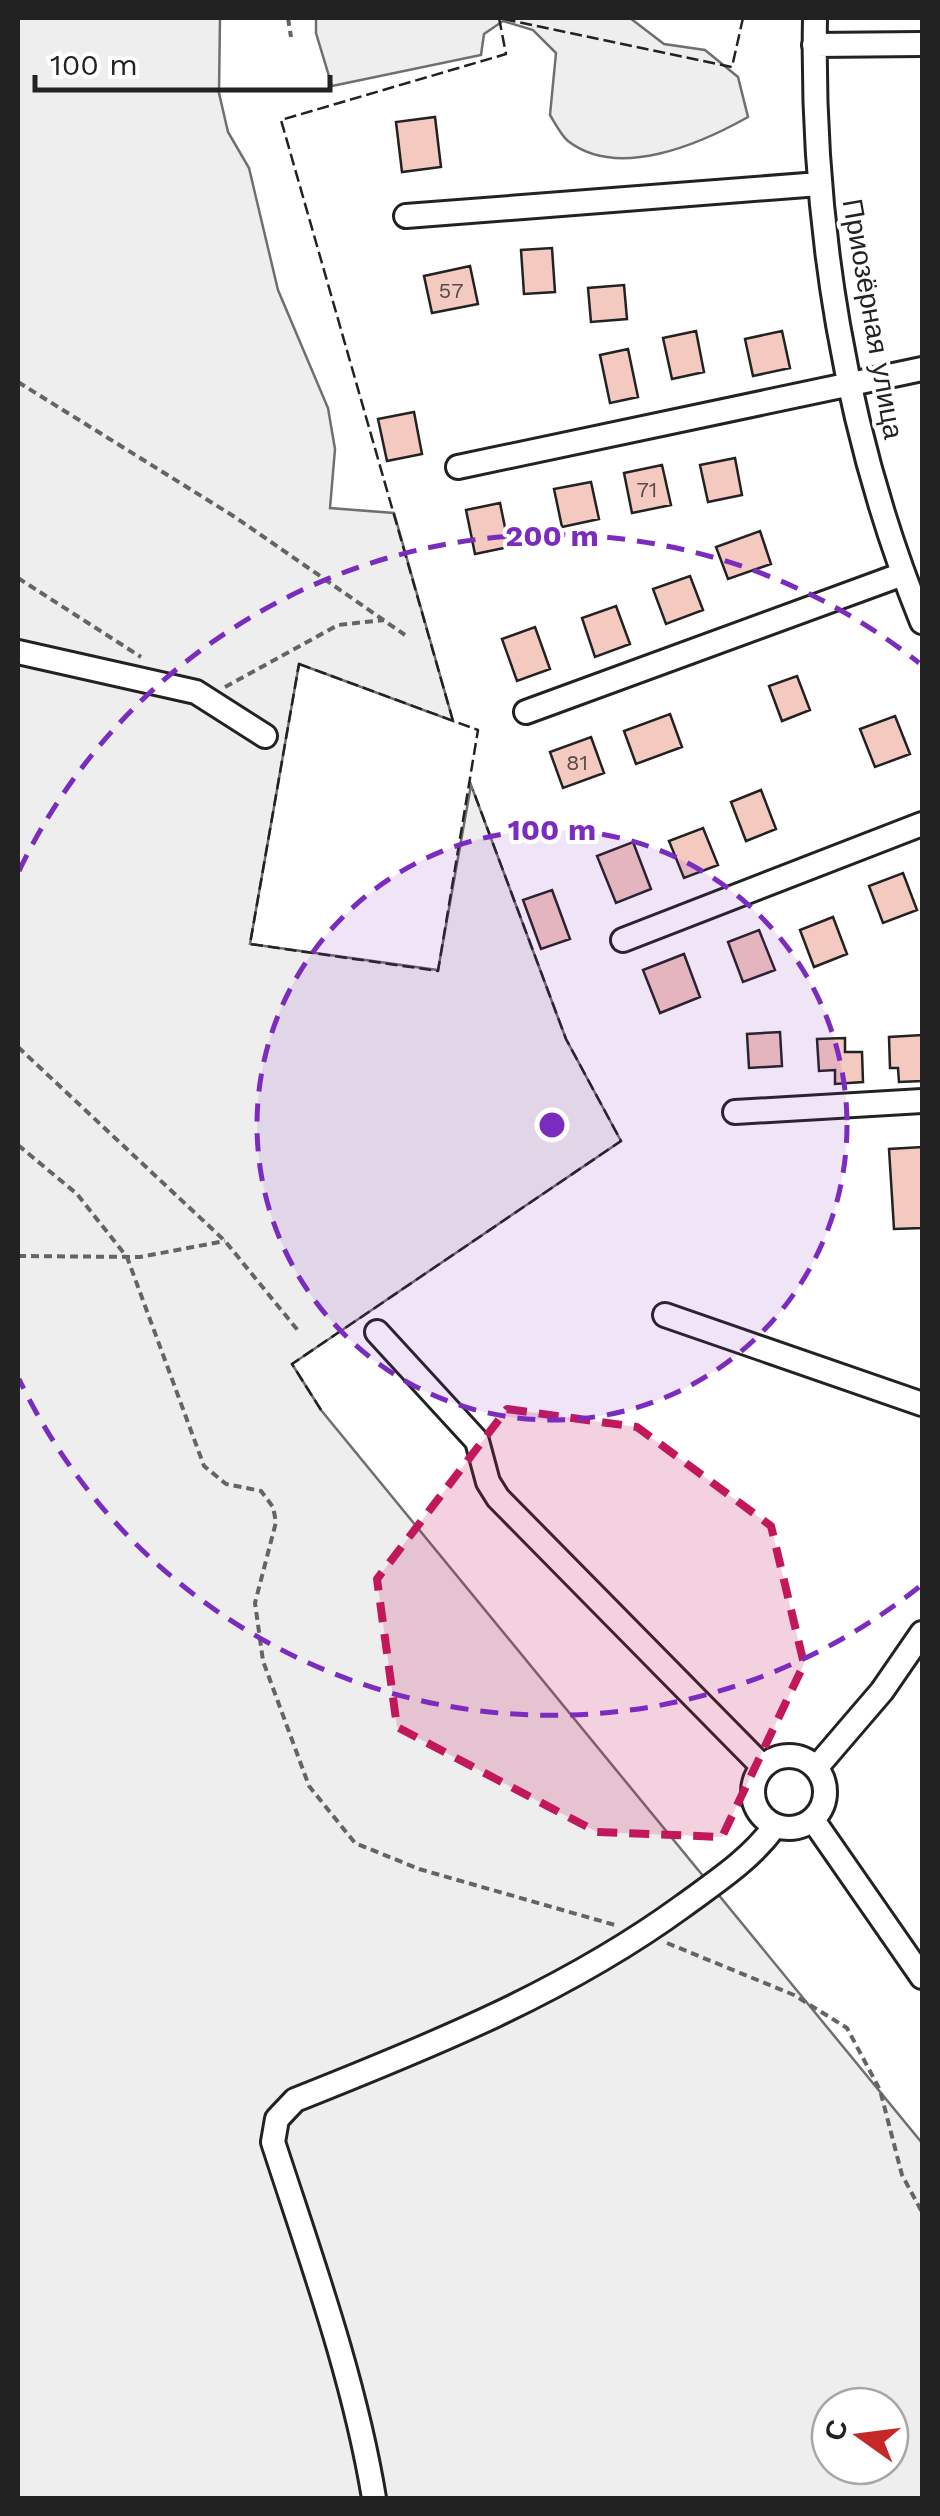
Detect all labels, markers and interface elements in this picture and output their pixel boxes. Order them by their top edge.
scale bar [35,30,330,92]
text: 100 m [50,47,138,82]
street label: Приозёрная улица [836,196,910,442]
house number: 57 [438,278,464,303]
house number: 71 [637,477,657,502]
text: 200 m [505,518,599,553]
house number: 81 [566,750,588,775]
text: 100 m [508,812,596,847]
centre of rings [534,1107,570,1143]
north arrow [810,2386,910,2486]
text: С [818,2416,855,2444]

